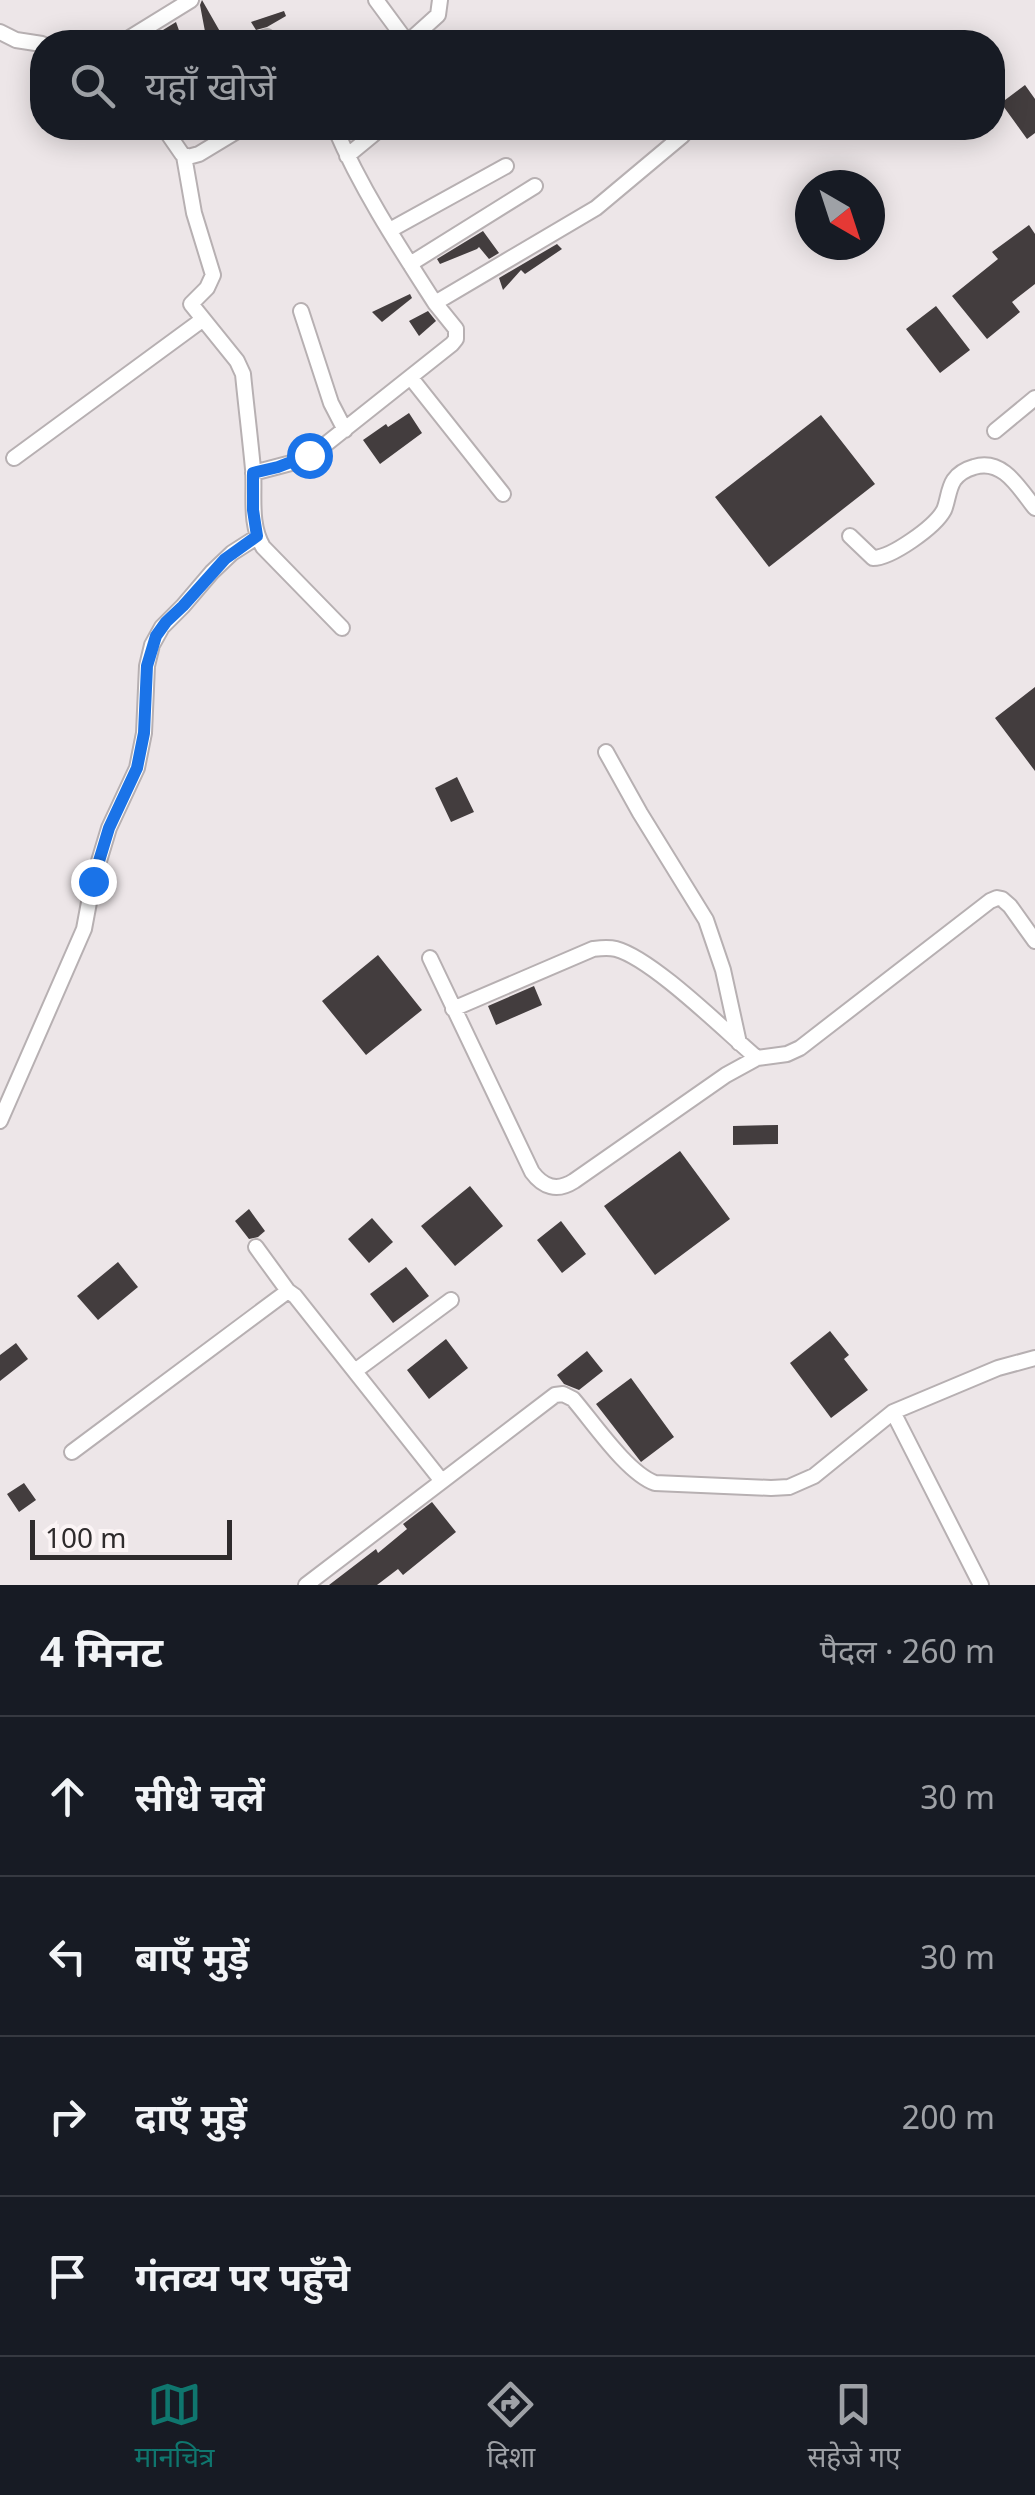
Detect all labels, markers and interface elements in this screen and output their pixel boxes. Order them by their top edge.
search box [30,30,1005,140]
icon: search [65,58,120,113]
text: यहाँ खोजें [145,59,276,111]
north arrow [795,170,885,260]
route start [287,433,333,479]
route end [71,859,117,905]
scale bar [30,1515,232,1560]
text: 100 m [45,1518,127,1556]
text: 4 मिनट [40,1622,163,1679]
text: पैदल · 260 m [820,1629,995,1672]
icon: ahead [40,1769,95,1824]
text: सीधे चलें [135,1770,265,1822]
text: 30 m [920,1775,995,1818]
icon: left [40,1929,95,1984]
text: बाएँ मुड़ें [135,1930,249,1982]
text: 30 m [920,1935,995,1978]
icon: right [40,2089,95,2144]
text: दाएँ मुड़ें [135,2090,247,2142]
text: 200 m [902,2095,995,2138]
icon: arrive [40,2249,95,2304]
text: गंतव्य पर पहुँचे [135,2250,350,2302]
tab: मानचित्र [134,2377,215,2475]
tab: दिशा [483,2377,538,2475]
tab: सहेजे गए [807,2377,901,2475]

